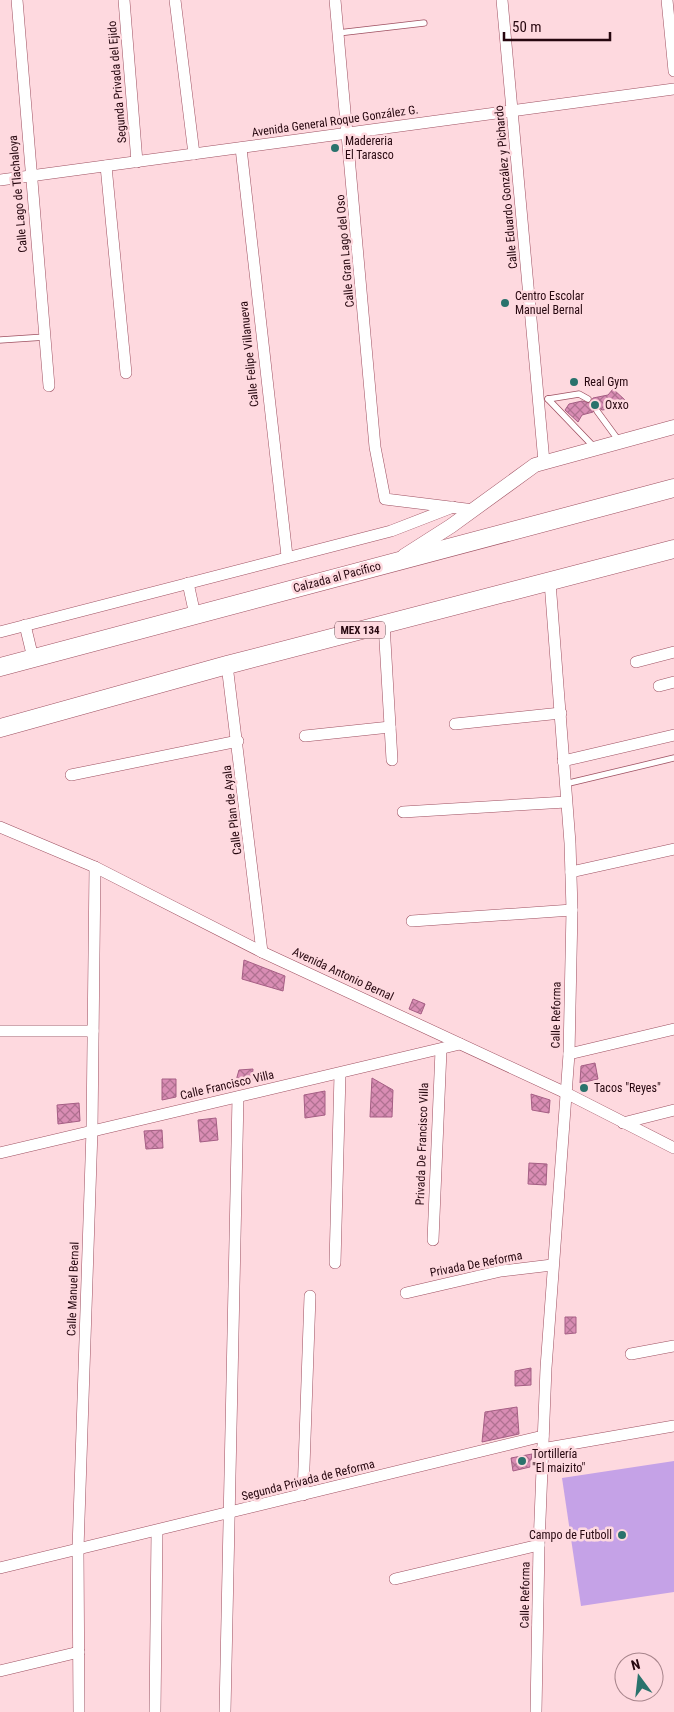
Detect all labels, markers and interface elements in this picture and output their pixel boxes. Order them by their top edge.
scale bar [504,10,610,42]
text: 50 m [512,18,542,36]
street label: Segunda Privada del Ejido [105,20,129,144]
street label: Avenida General Roque González G. [251,102,419,140]
street label: Calle Eduardo González y Pichardo [492,105,520,269]
street label: Calle Lago de Tlachaloya [6,134,30,253]
place label: Madereria El Tarasco [345,134,394,162]
marker: Madereria El Tarasco [329,142,341,154]
street label: Calle Gran Lago del Oso [333,194,357,308]
place label: Centro Escolar Manuel Bernal [515,289,585,317]
marker: Centro Escolar Manuel Bernal [499,297,511,309]
street label: Calle Felipe Villanueva [236,300,262,408]
place label: Real Gym [584,375,628,389]
marker: Real Gym [568,376,580,388]
place label: Oxxo [605,398,629,412]
marker: Oxxo [589,399,601,411]
street label: Calzada al Pacífico [292,559,382,595]
road number: MEX 134 [335,622,385,638]
street label: Calle Plan de Ayala [220,764,244,856]
street label: Avenida Antonio Bernal [290,944,396,1004]
street label: Calle Reforma [548,981,564,1048]
street label: Calle Francisco Villa [179,1067,276,1103]
place label: Tacos "Reyes" [594,1081,661,1095]
street label: Privada De Francisco Villa [413,1082,431,1206]
marker: Tacos "Reyes" [578,1082,590,1094]
street label: Calle Manuel Bernal [64,1242,82,1336]
street label: Privada De Reforma [429,1248,524,1280]
place label: Tortillería "El maizito" [532,1447,586,1475]
marker: Tortillería "El maizito" [516,1455,528,1467]
street label: Segunda Privada de Reforma [240,1457,376,1503]
place label: Campo de Futboll [529,1528,612,1542]
marker: Campo de Futboll [616,1529,628,1541]
street label: Calle Reforma [517,1561,533,1628]
north arrow [614,1652,664,1702]
text: N [629,1656,642,1673]

